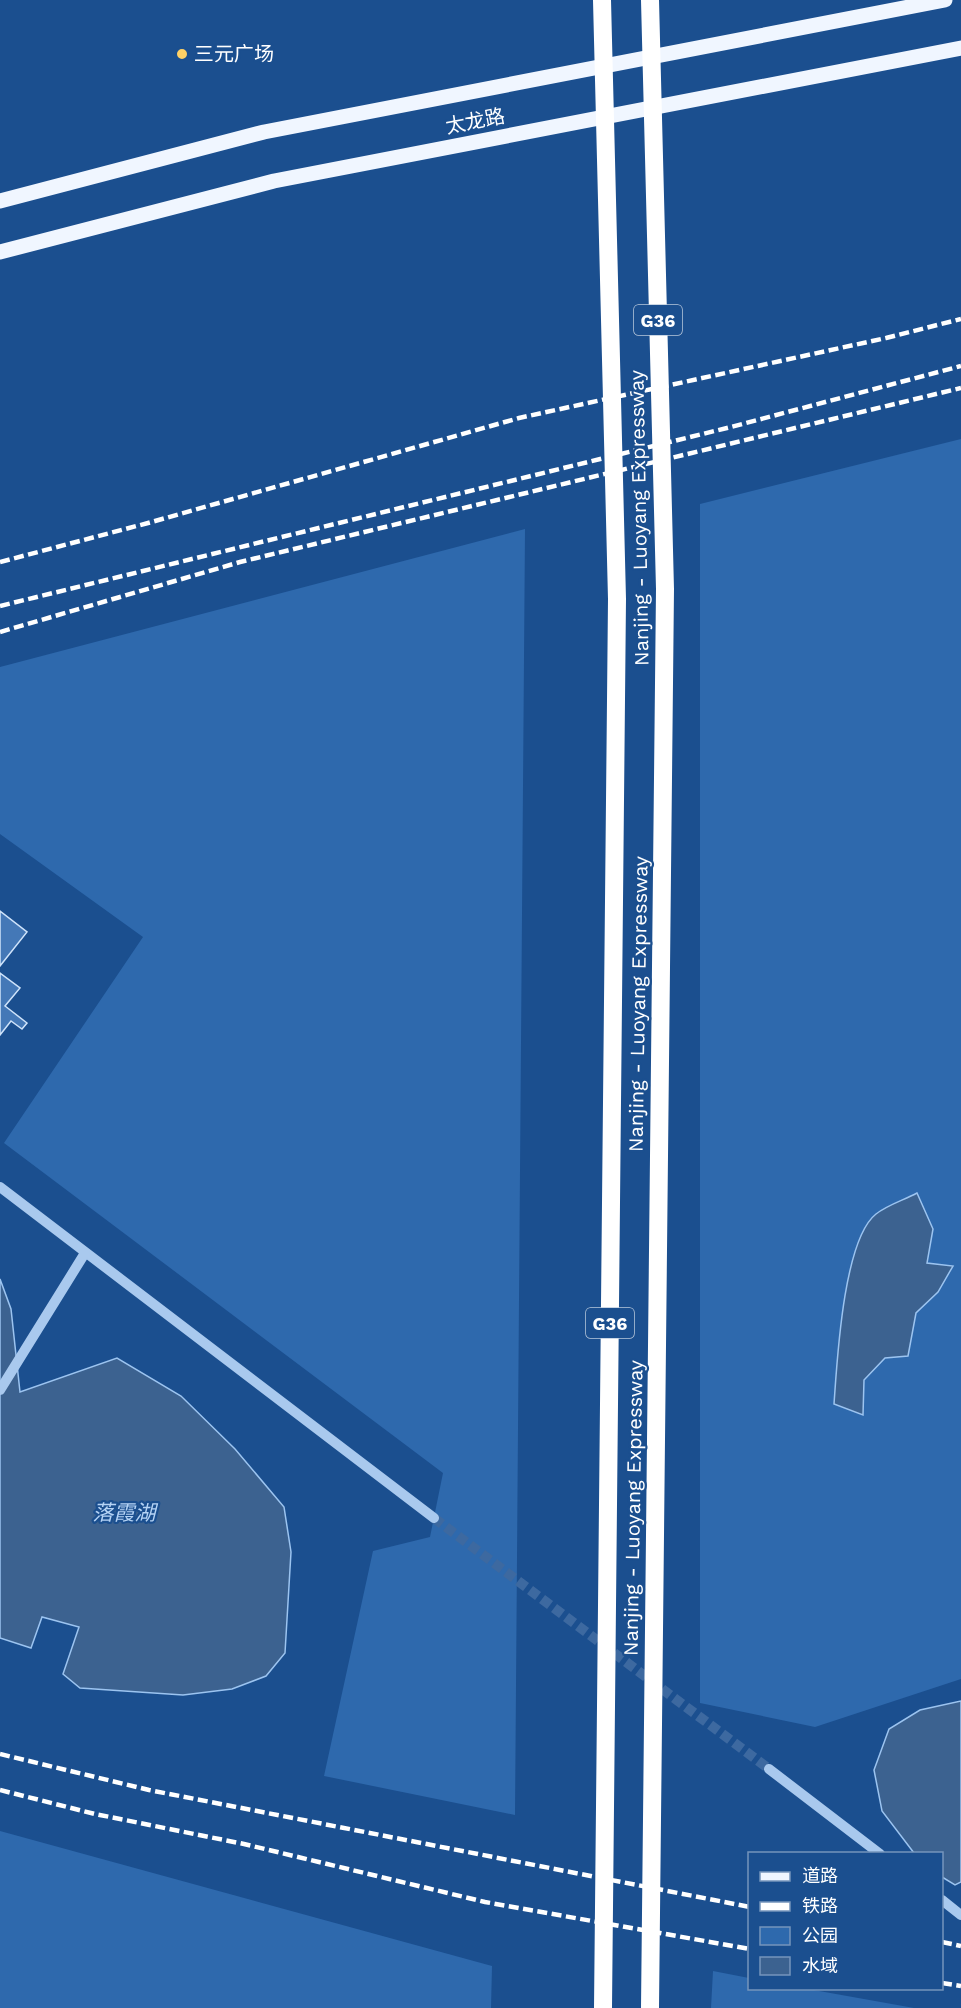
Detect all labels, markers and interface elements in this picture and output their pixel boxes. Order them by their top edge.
place label: 三元广场 [194,42,274,66]
marker: 三元广场 [175,47,189,61]
street label: 太龙路 [443,103,507,139]
road number: G36 [634,305,682,335]
street label: Nanjing - Luoyang Expressway [624,369,654,666]
street label: Nanjing - Luoyang Expressway [623,855,653,1152]
road number: G36 [586,1308,634,1338]
street label: Nanjing - Luoyang Expressway [618,1359,648,1656]
water label: 落霞湖 [93,1500,158,1525]
legend [748,1852,943,1990]
text: 道路 [802,1865,838,1886]
text: 铁路 [802,1895,838,1916]
text: 公园 [802,1925,838,1946]
text: 水域 [802,1955,838,1976]

